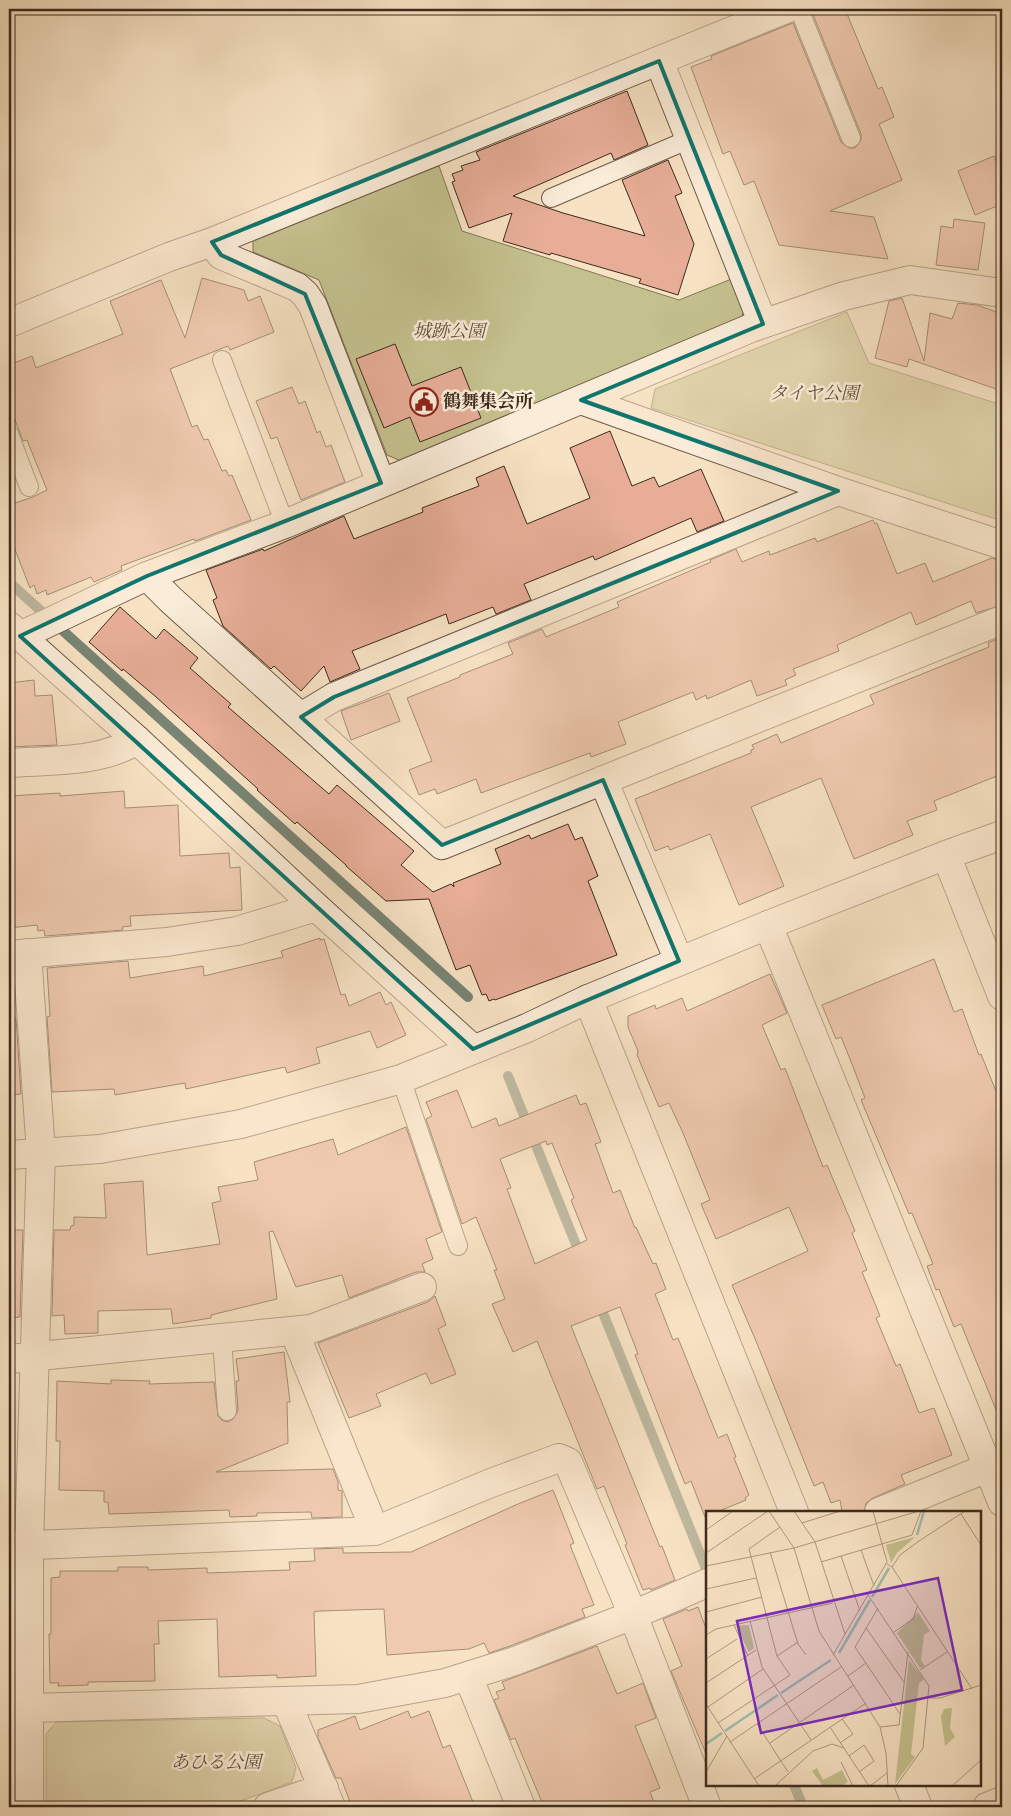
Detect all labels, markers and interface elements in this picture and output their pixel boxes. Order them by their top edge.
park label: 城跡公園 [413,321,488,344]
park label: タイヤ公園 [769,383,862,406]
public building icon: 鶴舞集会所 [409,387,439,417]
place label: 鶴舞集会所 [443,391,533,414]
inset map [706,1511,981,1786]
park label: あひる公園 [171,1752,264,1775]

